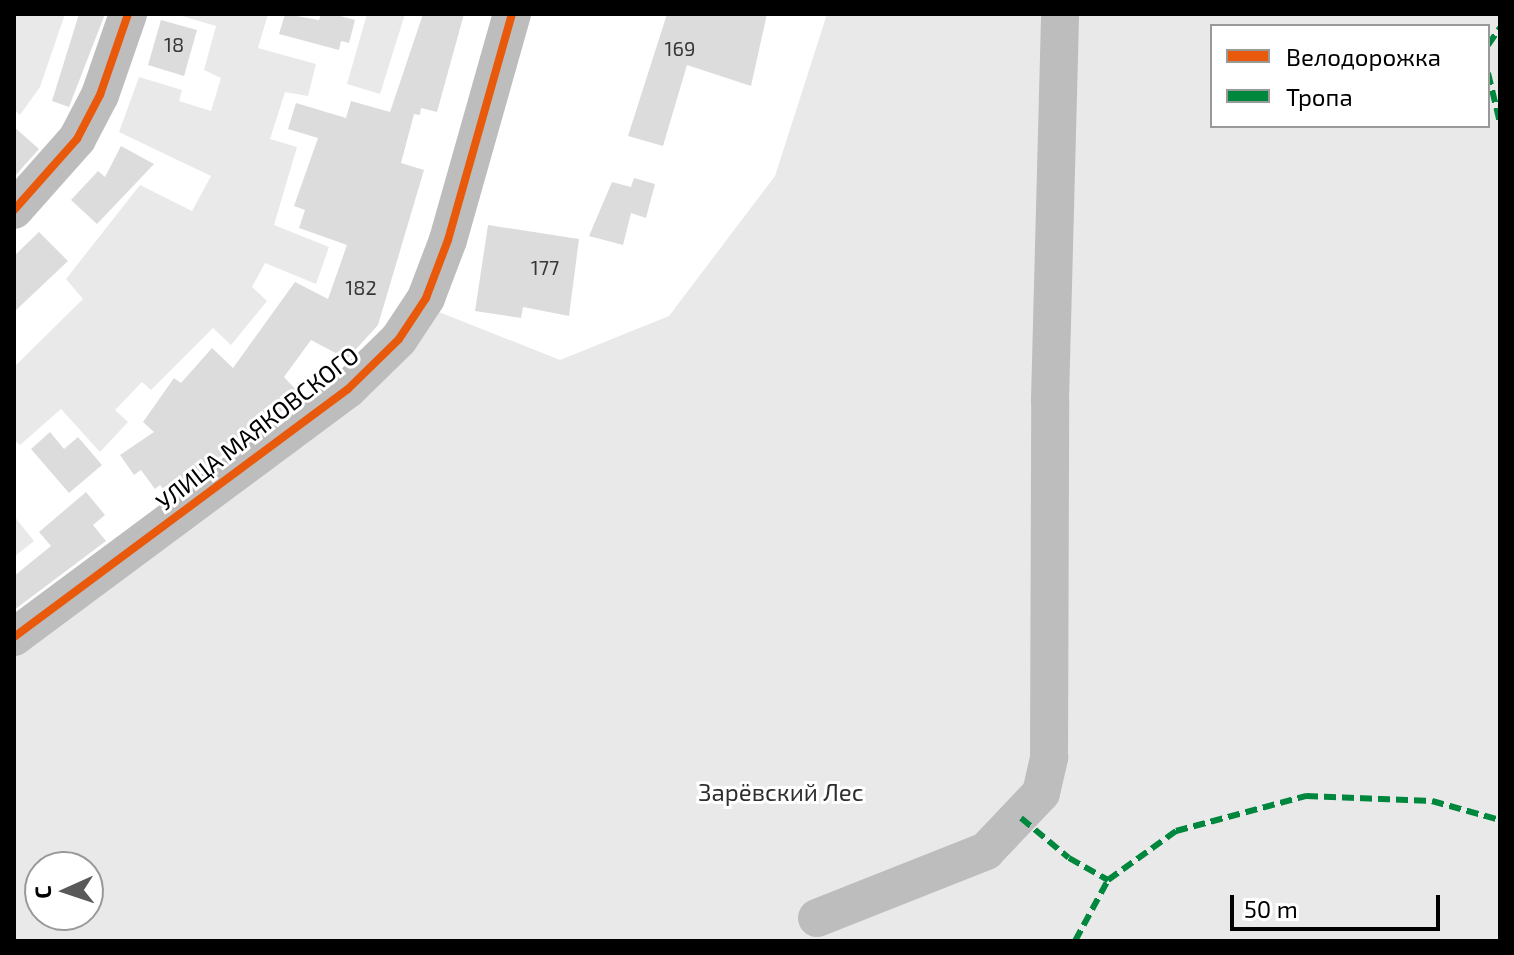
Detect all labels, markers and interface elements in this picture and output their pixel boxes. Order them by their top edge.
legend [1210,24,1490,128]
house number: 18 [164,32,184,56]
house number: 169 [665,36,695,60]
text: Велодорожка [1286,42,1441,71]
text: Тропа [1286,82,1353,111]
house number: 177 [531,255,559,279]
house number: 182 [345,275,377,299]
street label: УЛИЦА МАЯКОВСКОГО [150,340,364,516]
park label: Зарёвский Лес [698,778,864,806]
north arrow [24,851,104,931]
scale bar [1234,879,1444,929]
text: С [29,885,55,899]
text: 50 m [1244,894,1298,923]

